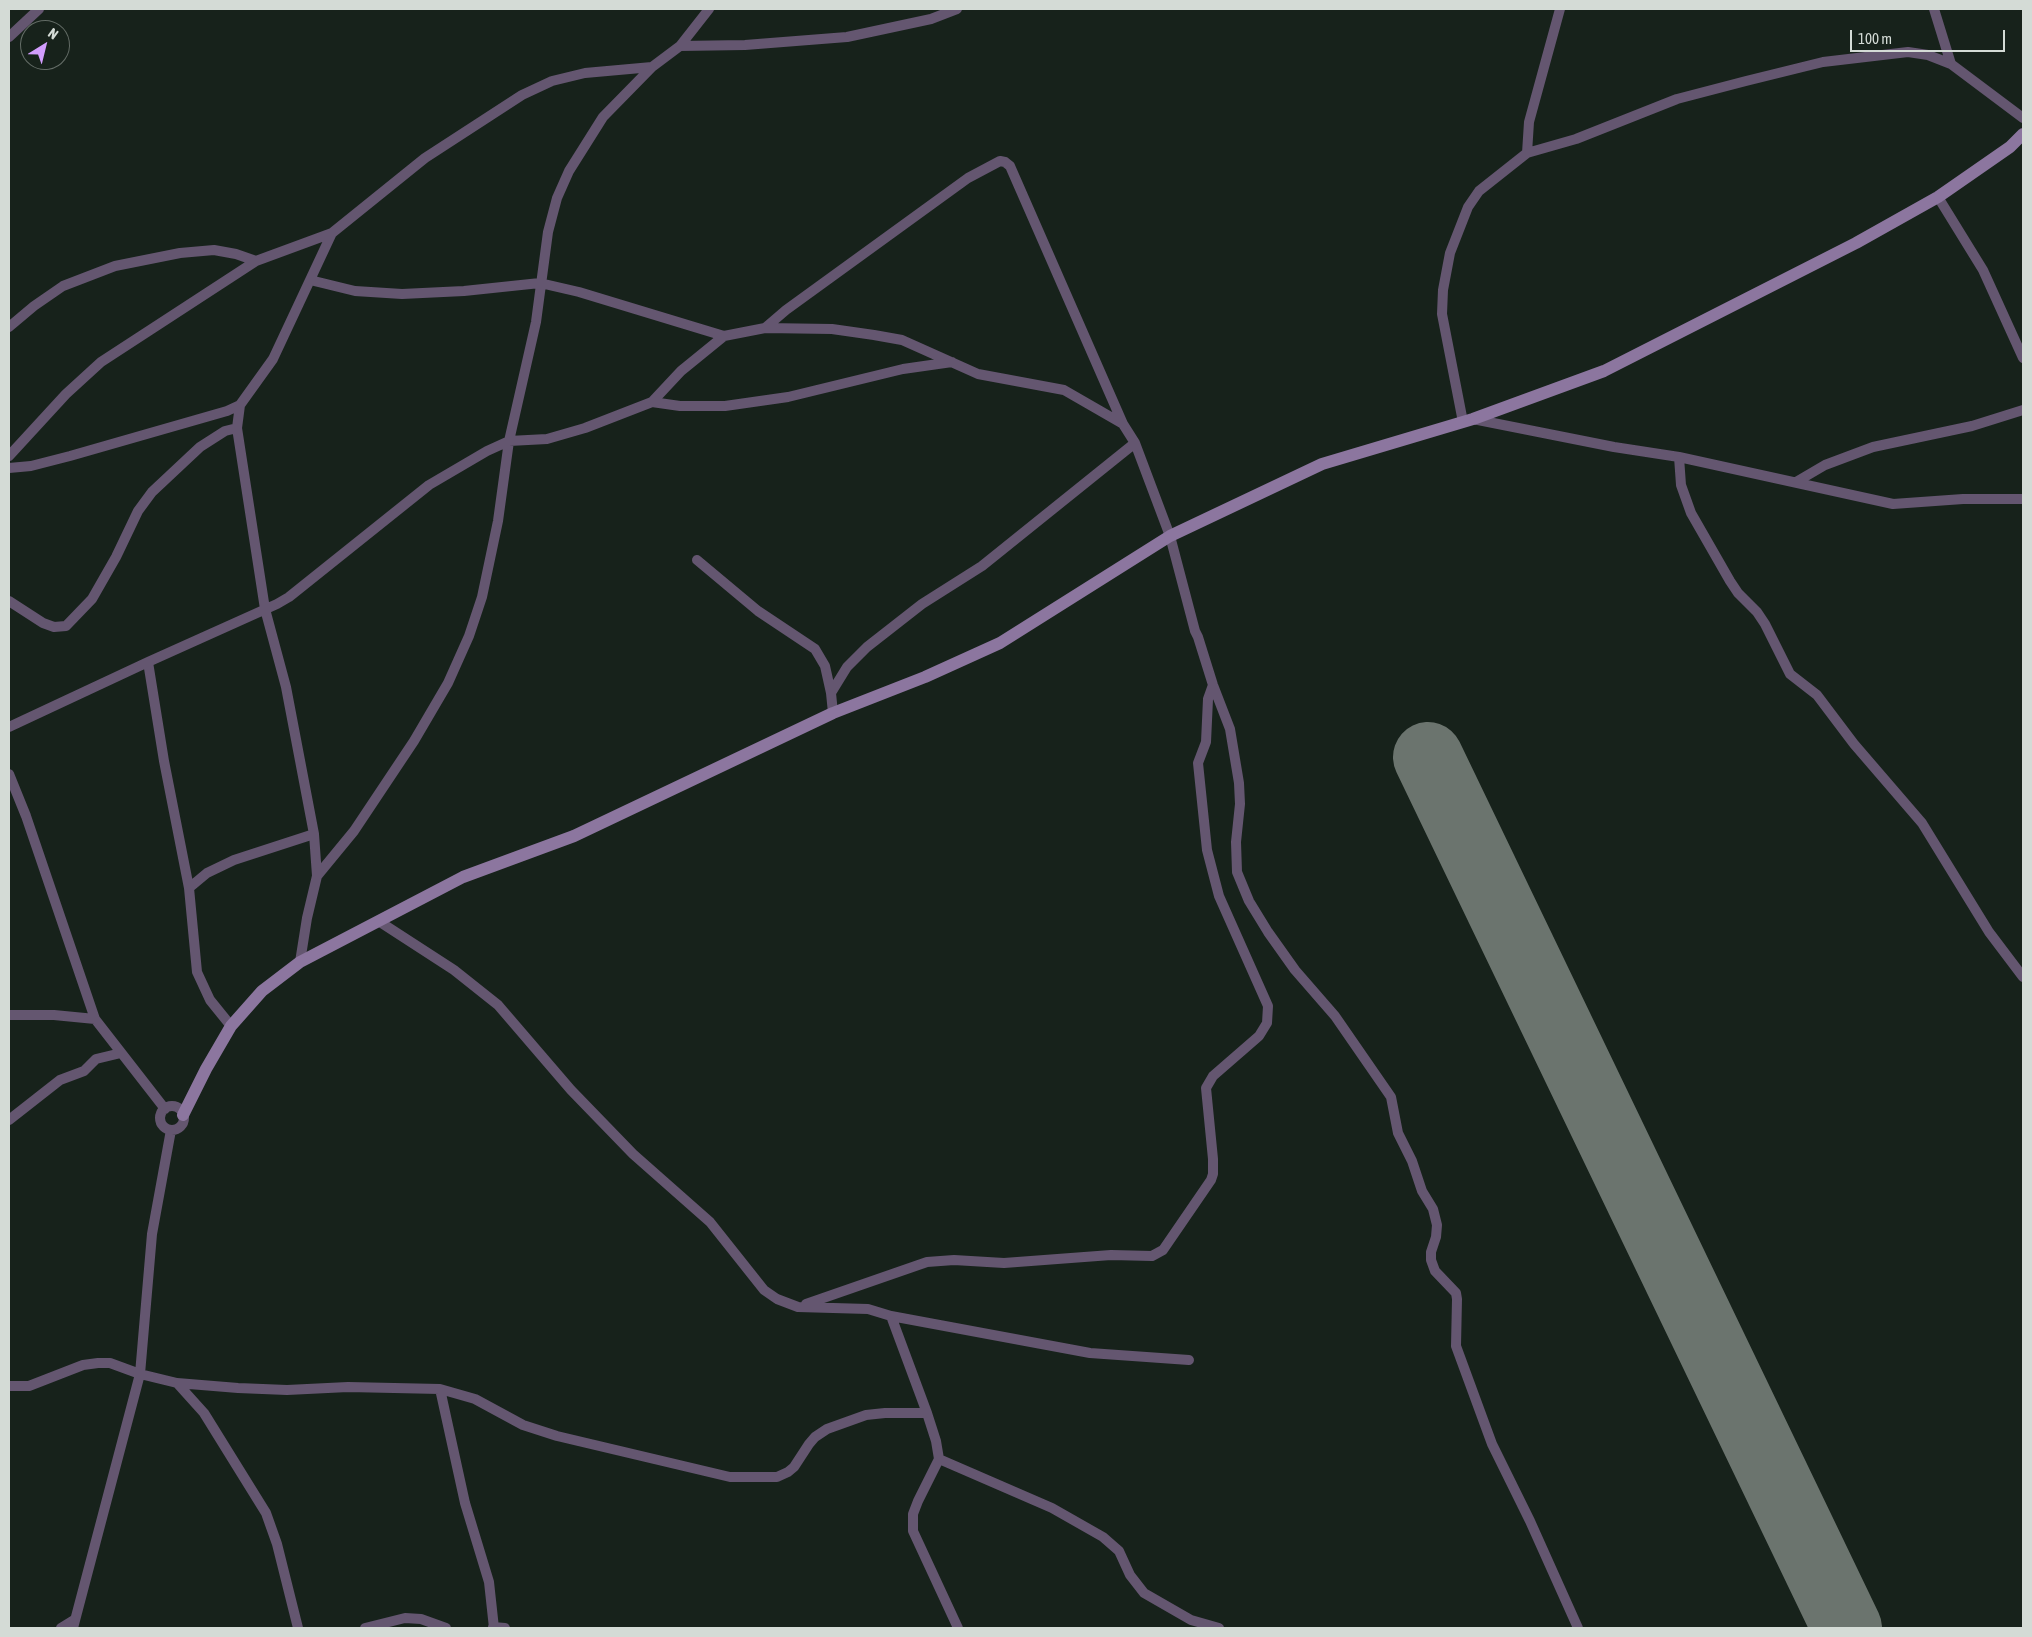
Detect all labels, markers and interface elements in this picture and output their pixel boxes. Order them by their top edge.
north arrow [20,20,70,70]
scale bar [1852,20,2007,52]
text: N [45,25,61,43]
text: 100 m [1858,30,1892,47]

